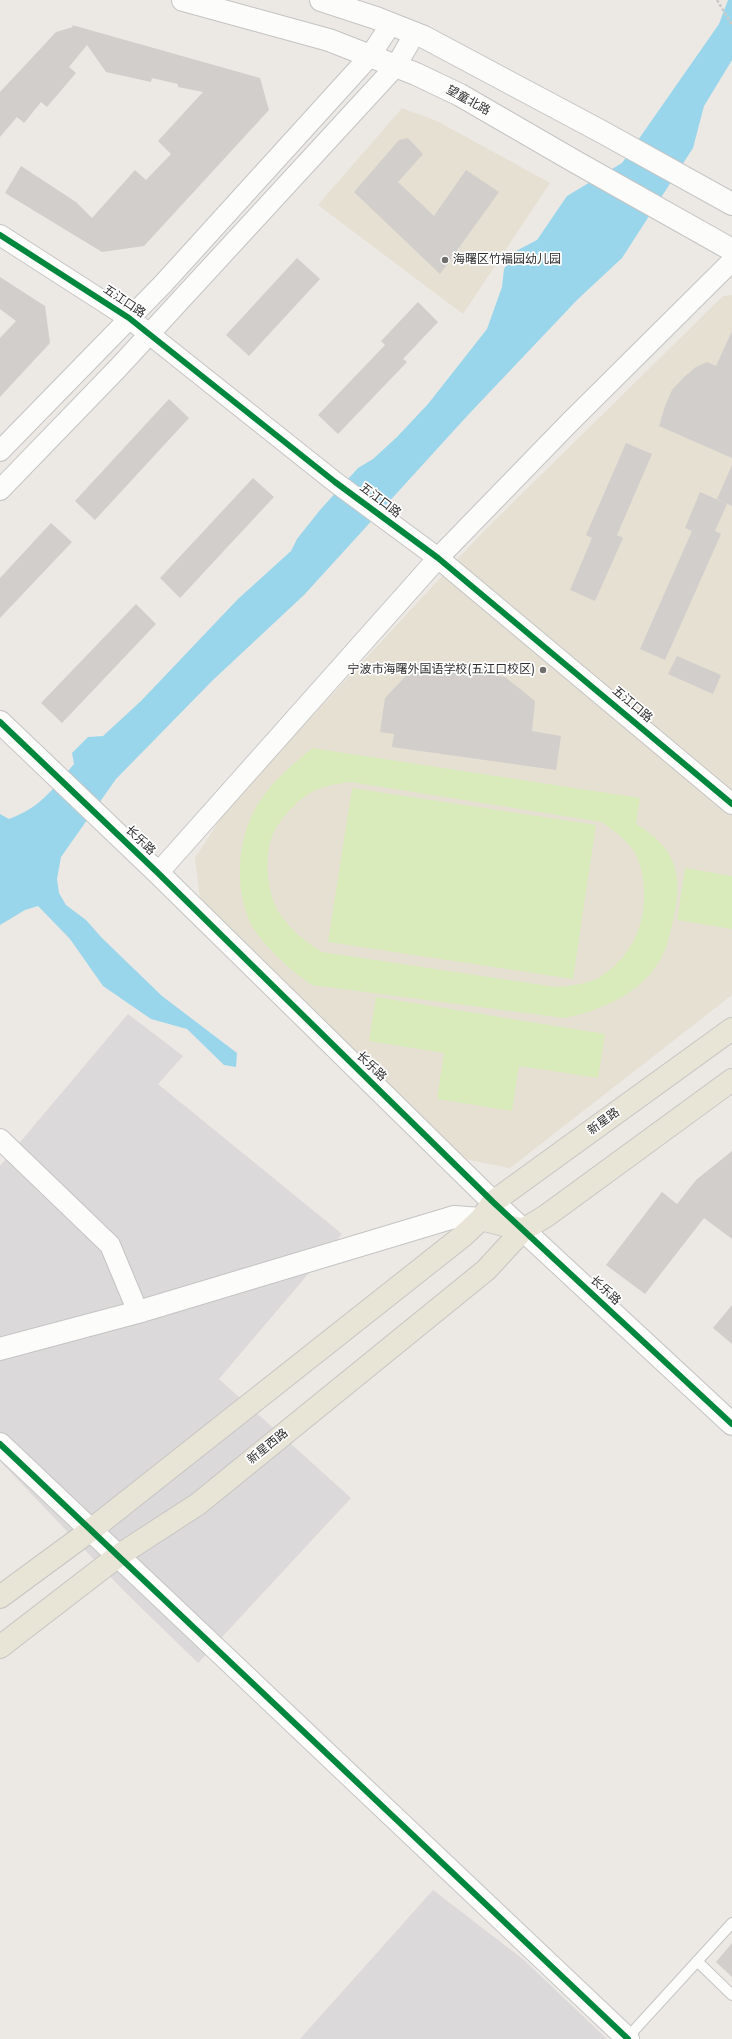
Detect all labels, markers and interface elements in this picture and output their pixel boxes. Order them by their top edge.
street label: 望童北路 [444,83,492,119]
place label: 海曙区竹福园幼儿园 [453,253,561,267]
marker: 海曙区竹福园幼儿园 [440,255,450,265]
street label: 五江口路 [100,283,148,321]
street label: 五江口路 [356,481,404,521]
place label: 宁波市海曙外国语学校(五江口校区) [348,663,535,677]
marker: 宁波市海曙外国语学校(五江口校区) [538,665,548,675]
street label: 五江口路 [609,684,655,726]
street label: 长乐路 [122,823,158,859]
street label: 长乐路 [353,1049,389,1085]
street label: 新星路 [585,1106,623,1138]
street label: 长乐路 [587,1273,623,1309]
street label: 新星西路 [245,1426,291,1468]

